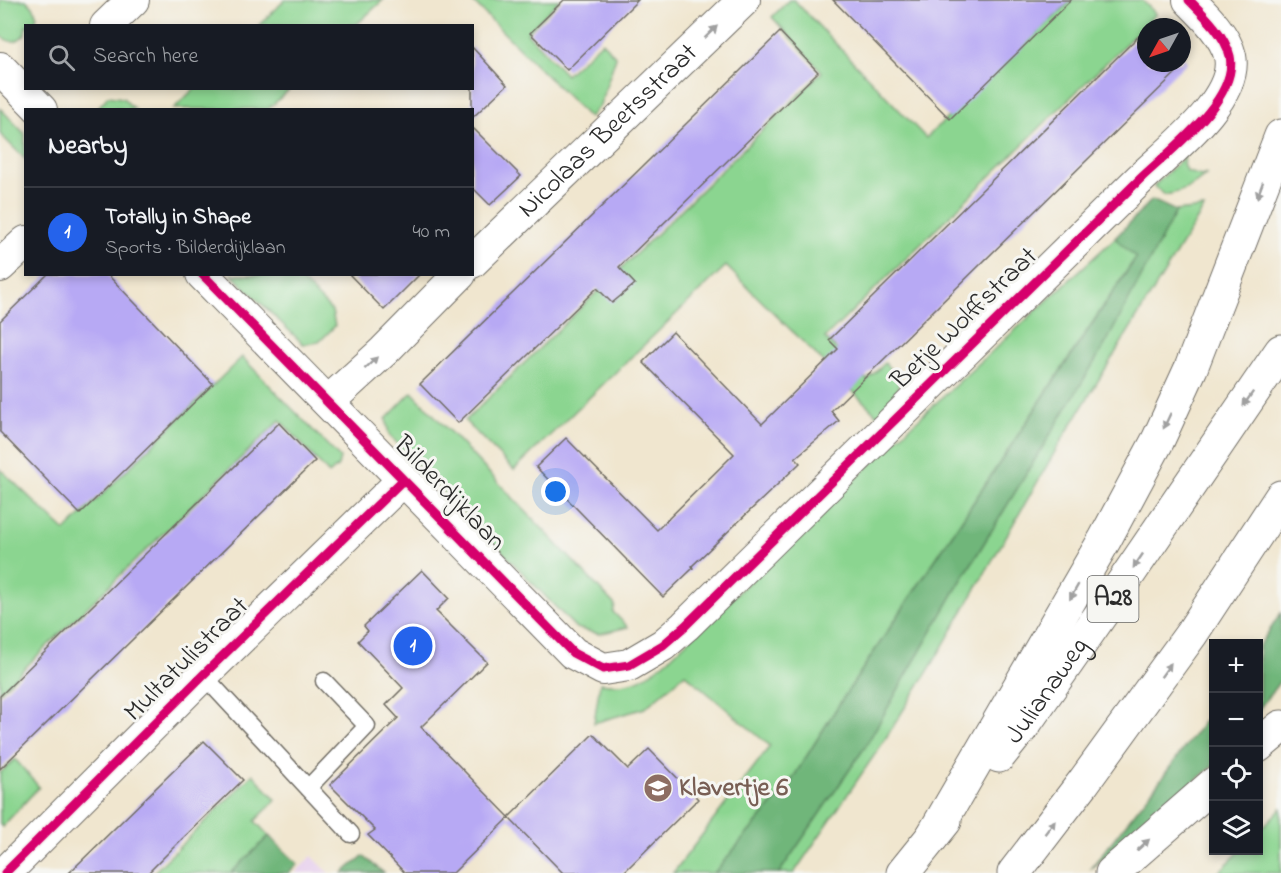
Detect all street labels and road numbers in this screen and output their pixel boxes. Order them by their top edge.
street label: Nicolaas Beetsstraat [509,35,707,227]
street label: Betje Wolffstraat [882,239,1047,400]
street label: Bilderdijklaan [383,427,514,561]
road number: A28 [1088,576,1138,622]
street label: Multatulistraat [116,589,258,731]
street label: Julianaweg [996,630,1098,753]

